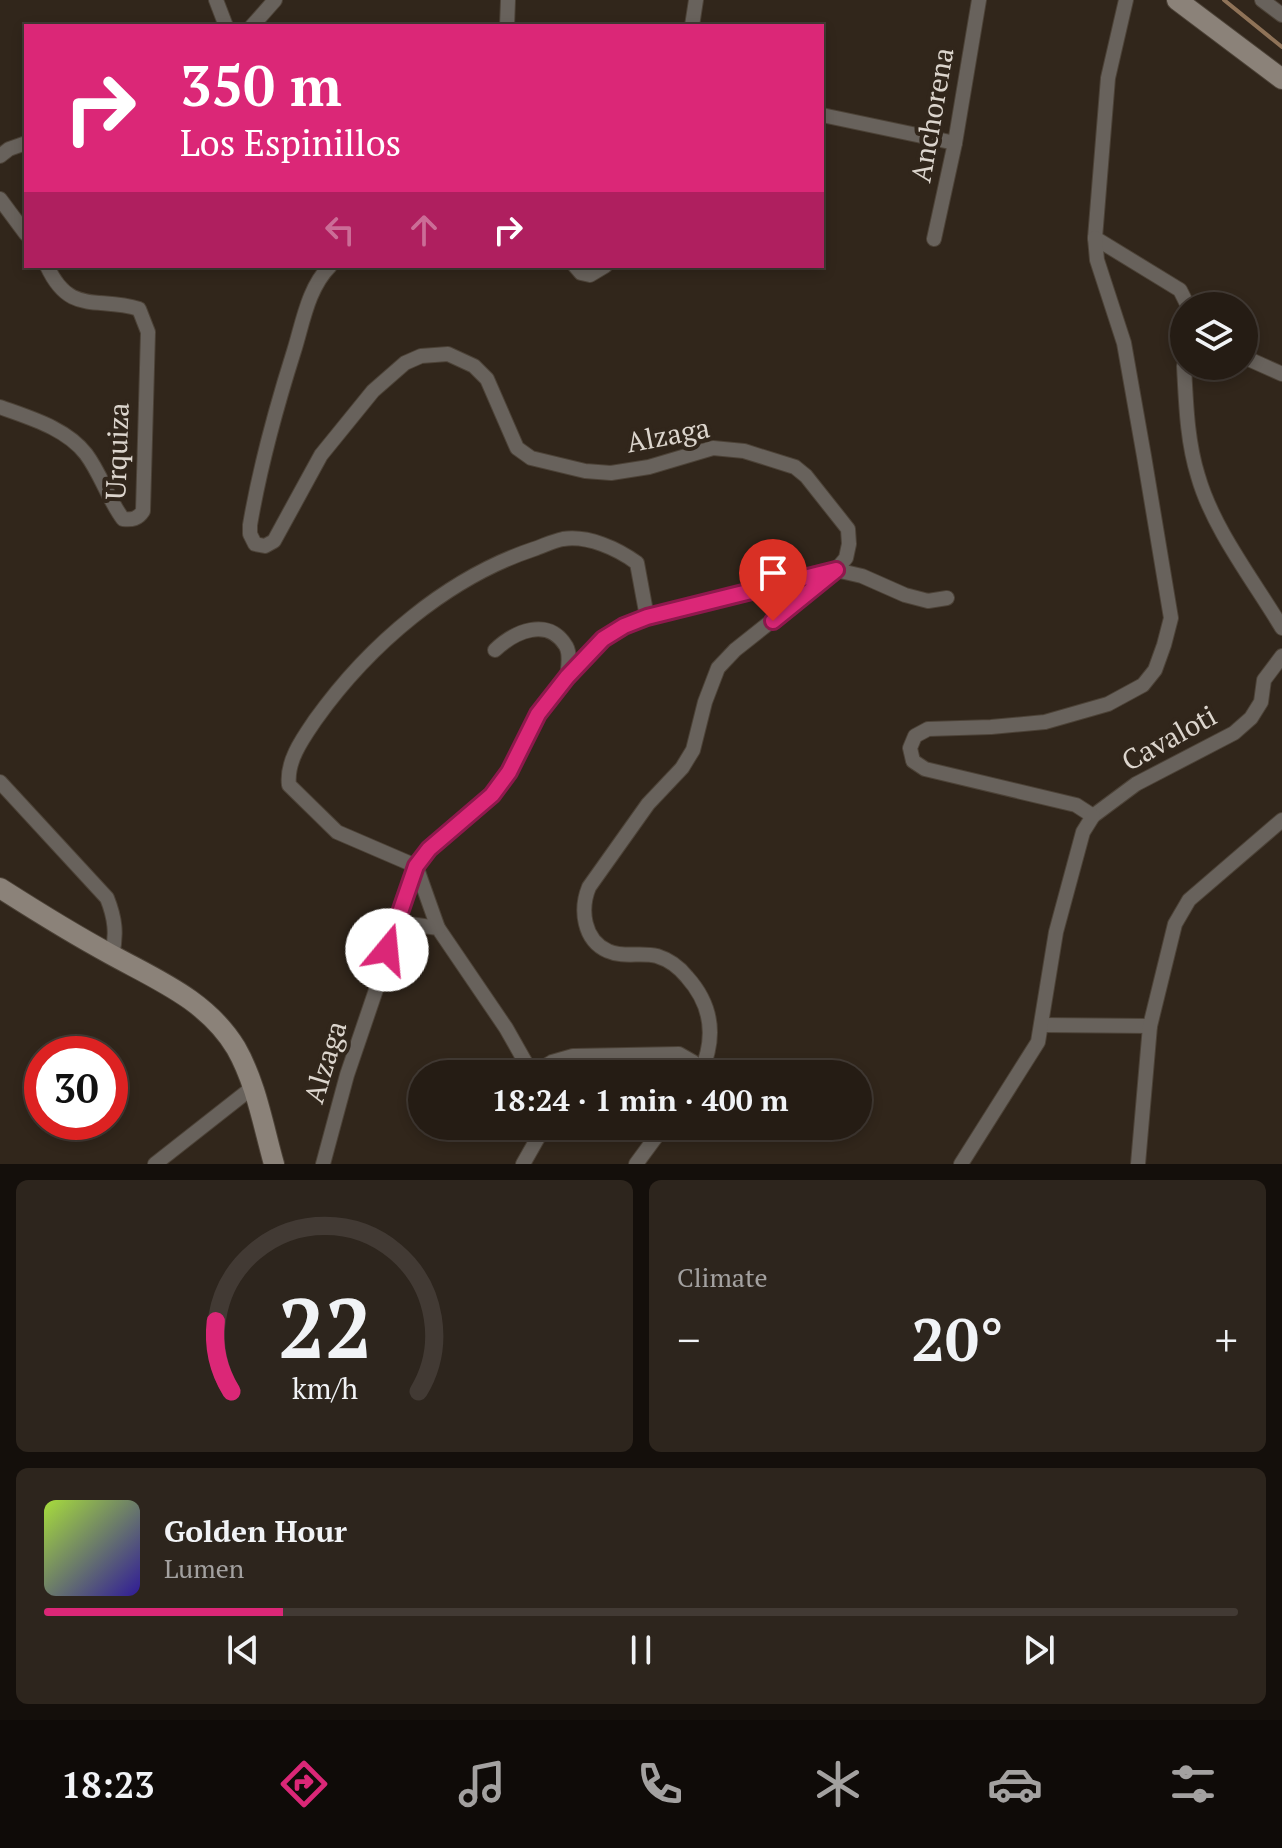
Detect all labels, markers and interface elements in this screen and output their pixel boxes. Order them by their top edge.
street label: Anchorena [901,45,962,185]
text: 350 m [180,48,342,122]
icon: right [48,56,152,160]
text: Los Espinillos [180,119,401,166]
icon: left [318,208,362,252]
icon: ahead [402,208,446,252]
icon: right [486,208,530,252]
map controls [1170,292,1258,380]
button: layers [1170,292,1258,380]
street label: Urquiza [96,402,137,500]
street label: Alzaga [623,408,713,461]
pin [739,539,807,621]
icon: arrive [751,551,795,595]
street label: Cavaloti [1115,696,1223,779]
position arrow [345,908,429,992]
street label: Alzaga [295,1016,355,1108]
speed limit sign: 30 [24,1036,128,1140]
text: 18:24 · 1 min · 400 m [492,1080,788,1120]
text: Climate [677,1260,768,1294]
text: 22 [277,1272,372,1382]
text: 20° [911,1299,1004,1378]
text: − [677,1310,700,1369]
text: + [1215,1310,1238,1369]
text: km/h [291,1369,358,1407]
text: Golden Hour [164,1511,347,1551]
text: Lumen [164,1551,244,1585]
icon: previous [221,1628,265,1672]
icon: pause [619,1628,663,1672]
icon: next [1017,1628,1061,1672]
icon: directions [276,1756,332,1812]
icon: music [454,1756,510,1812]
icon: phone [632,1756,688,1812]
icon: climate [810,1756,866,1812]
icon: car [987,1756,1043,1812]
icon: filters [1165,1756,1221,1812]
text: 18:23 [61,1761,155,1808]

